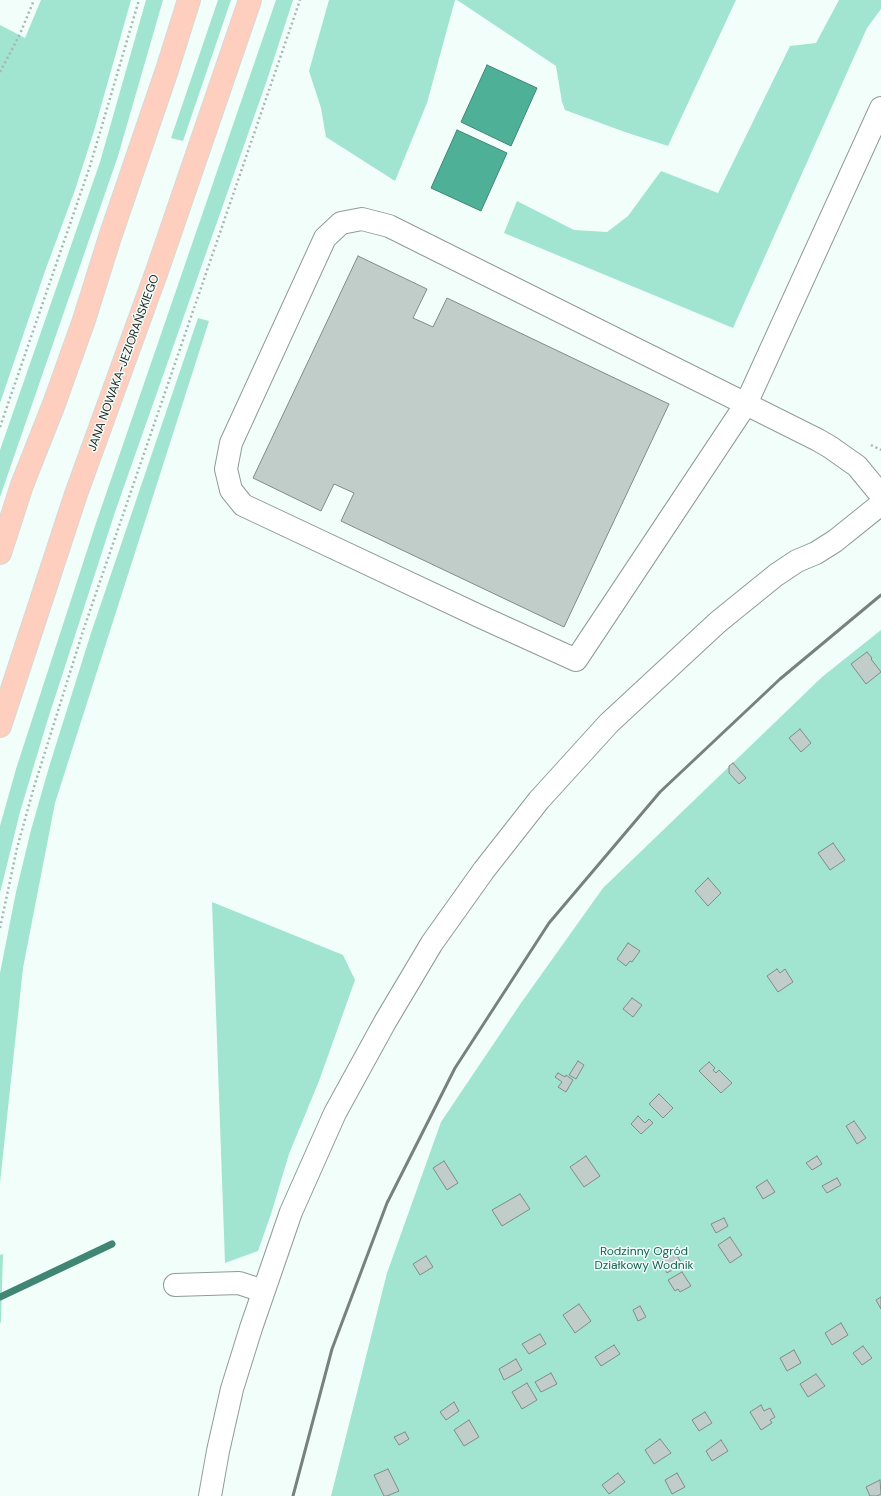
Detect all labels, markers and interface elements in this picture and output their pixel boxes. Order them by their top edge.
street label: JANA NOWAKA-JEZIORAŃSKIEGO [85,273,163,453]
park label: Rodzinny Ogród Działkowy Wodnik [594,1245,694,1273]

